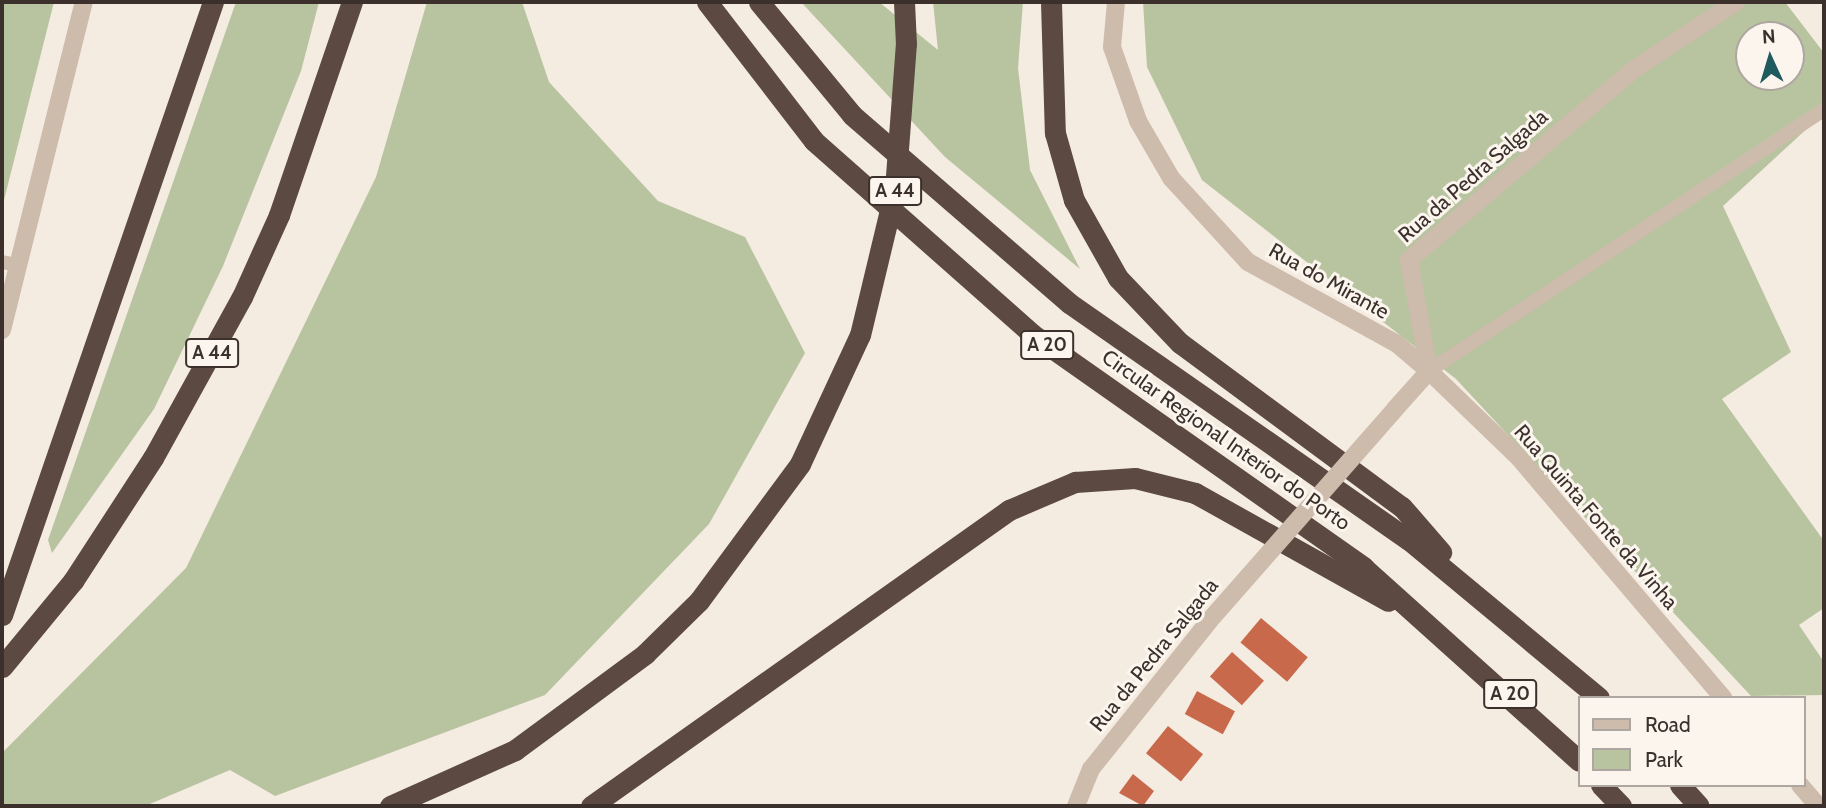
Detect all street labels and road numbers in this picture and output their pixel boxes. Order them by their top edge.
street label: Rua da Pedra Salgada [1393,104,1553,248]
road number: A 44 [867,176,923,206]
street label: Rua do Mirante [1265,238,1393,324]
road number: A 20 [1019,330,1075,360]
road number: A 44 [184,338,240,368]
street label: Circular Regional Interior do Porto [1097,344,1355,536]
street label: Rua Quinta Fonte da Vinha [1509,419,1683,615]
street label: Rua da Pedra Salgada [1085,573,1223,737]
road number: A 20 [1482,678,1538,709]

